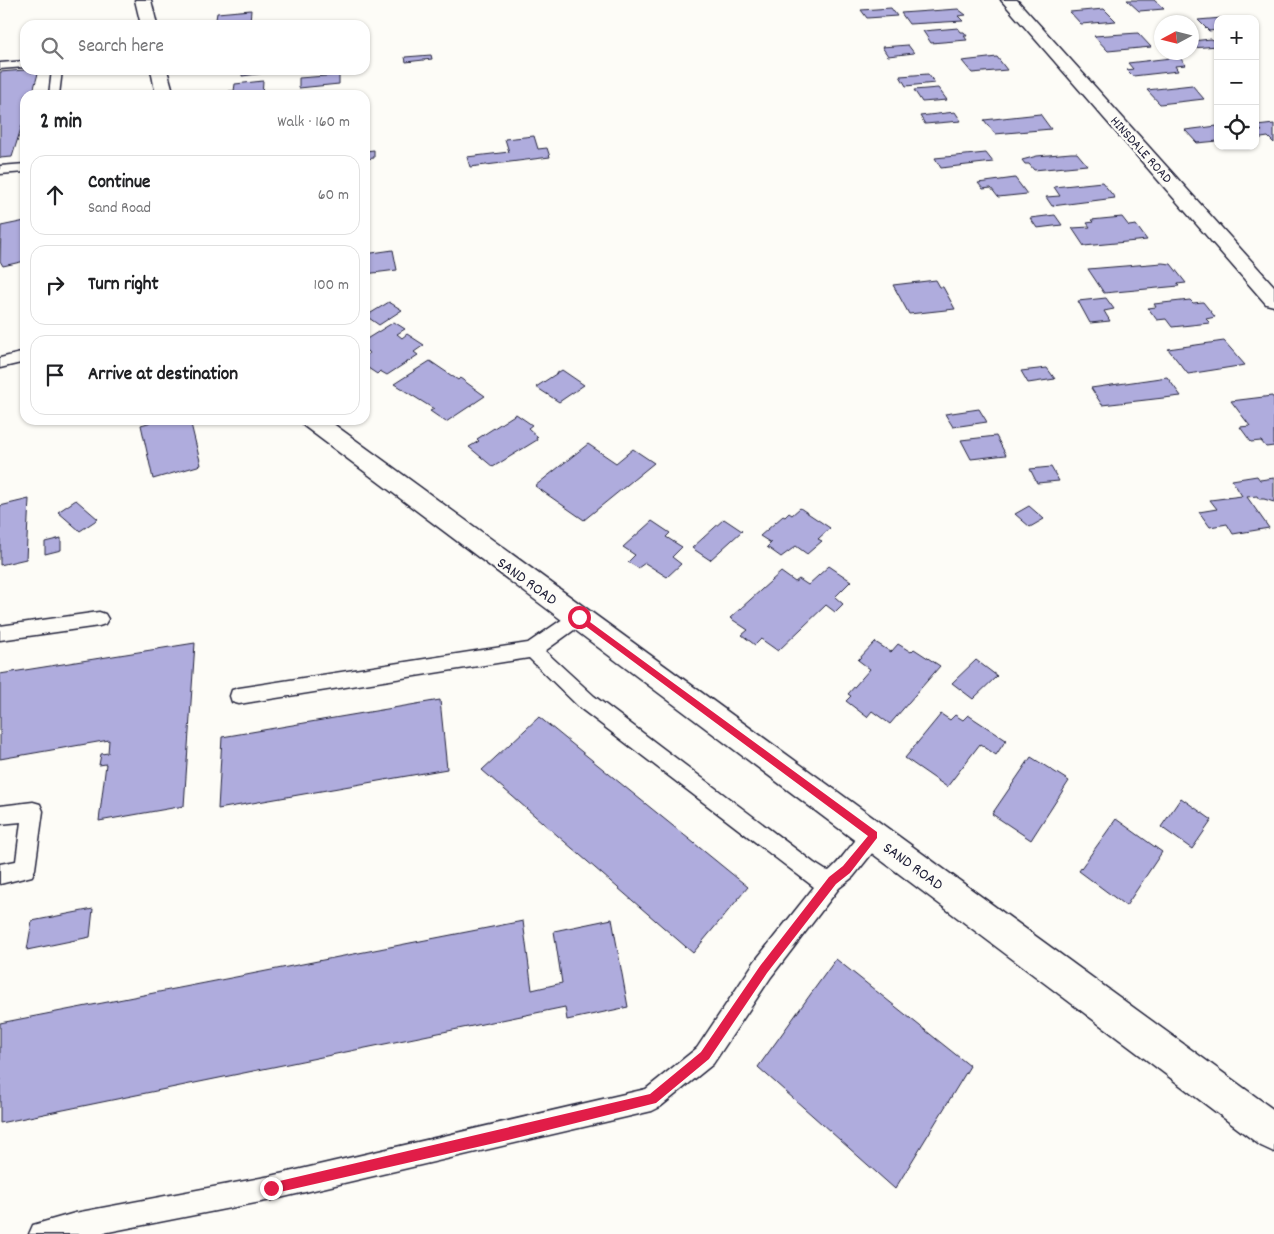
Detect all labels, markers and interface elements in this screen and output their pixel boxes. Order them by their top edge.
north arrow [1154,15,1199,60]
map controls [1214,15,1259,150]
button: + [1214,15,1259,60]
search box [20,20,370,75]
icon: search [38,34,66,62]
text: Search here [78,34,164,61]
button: − [1214,60,1259,105]
button: locate [1214,105,1259,150]
text: 2 min [40,108,82,138]
text: Walk · 160 m [277,111,350,134]
street label: HINSDALE ROAD [1105,112,1176,188]
text: Continue [88,170,150,197]
icon: ahead [41,181,69,209]
text: 60 m [318,184,349,207]
text: Sand Road [88,197,151,220]
icon: right [41,271,69,299]
text: Turn right [88,272,159,299]
text: 100 m [313,274,349,297]
icon: arrive [41,361,69,389]
text: Arrive at destination [88,362,238,389]
street label: SAND ROAD [492,552,561,612]
route start [568,606,591,629]
street label: SAND ROAD [878,837,947,897]
route end [260,1177,283,1200]

